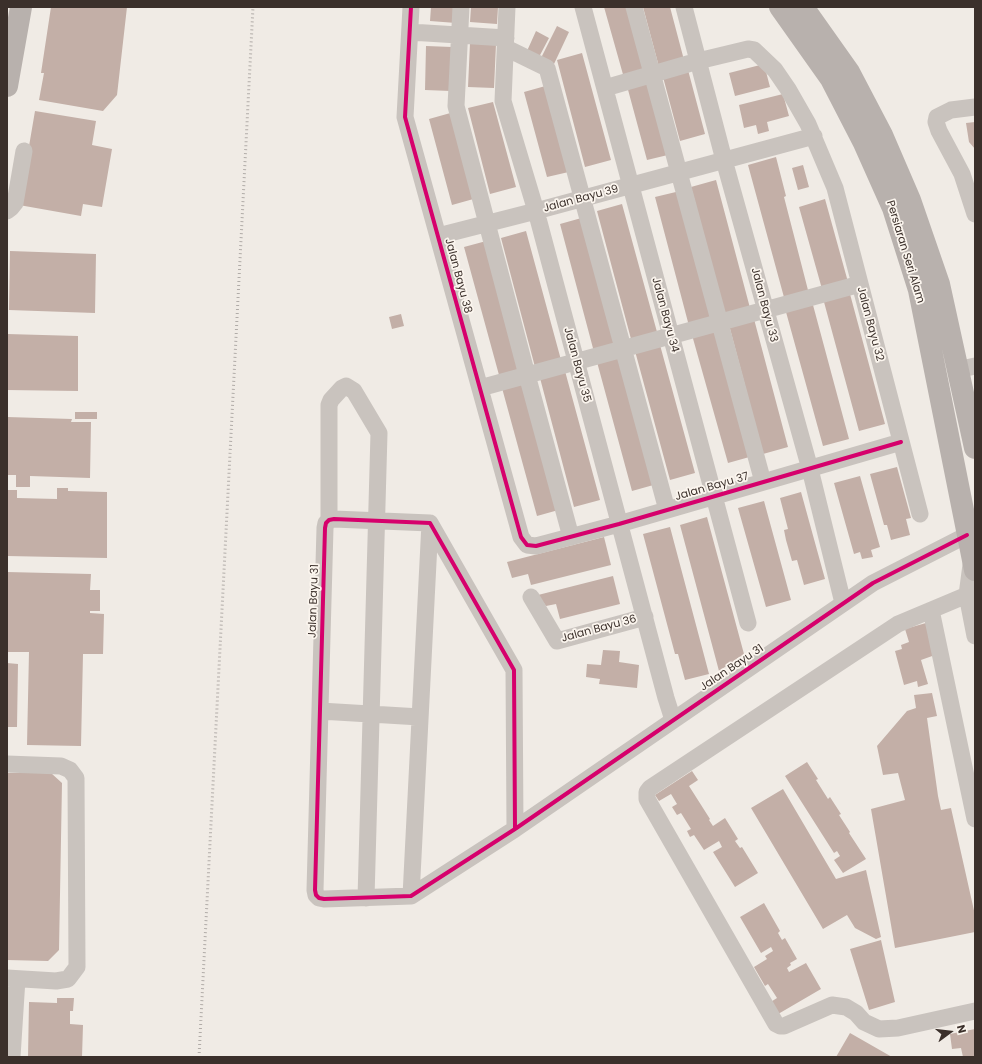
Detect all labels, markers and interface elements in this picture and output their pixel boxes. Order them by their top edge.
street label: Jalan Bayu 39 [542,183,620,215]
street label: Persiaran Seri Alam [883,199,927,305]
street label: Jalan Bayu 38 [442,237,474,315]
street label: Jalan Bayu 33 [748,266,780,344]
street label: Jalan Bayu 34 [649,276,681,354]
street label: Jalan Bayu 32 [854,285,886,363]
street label: Jalan Bayu 35 [561,326,593,404]
street label: Jalan Bayu 37 [674,470,750,504]
street label: Jalan Bayu 31 [306,564,322,638]
street label: Jalan Bayu 36 [560,613,638,645]
street label: Jalan Bayu 31 [698,642,766,694]
north arrow [930,1012,970,1052]
text: N [953,1023,970,1035]

